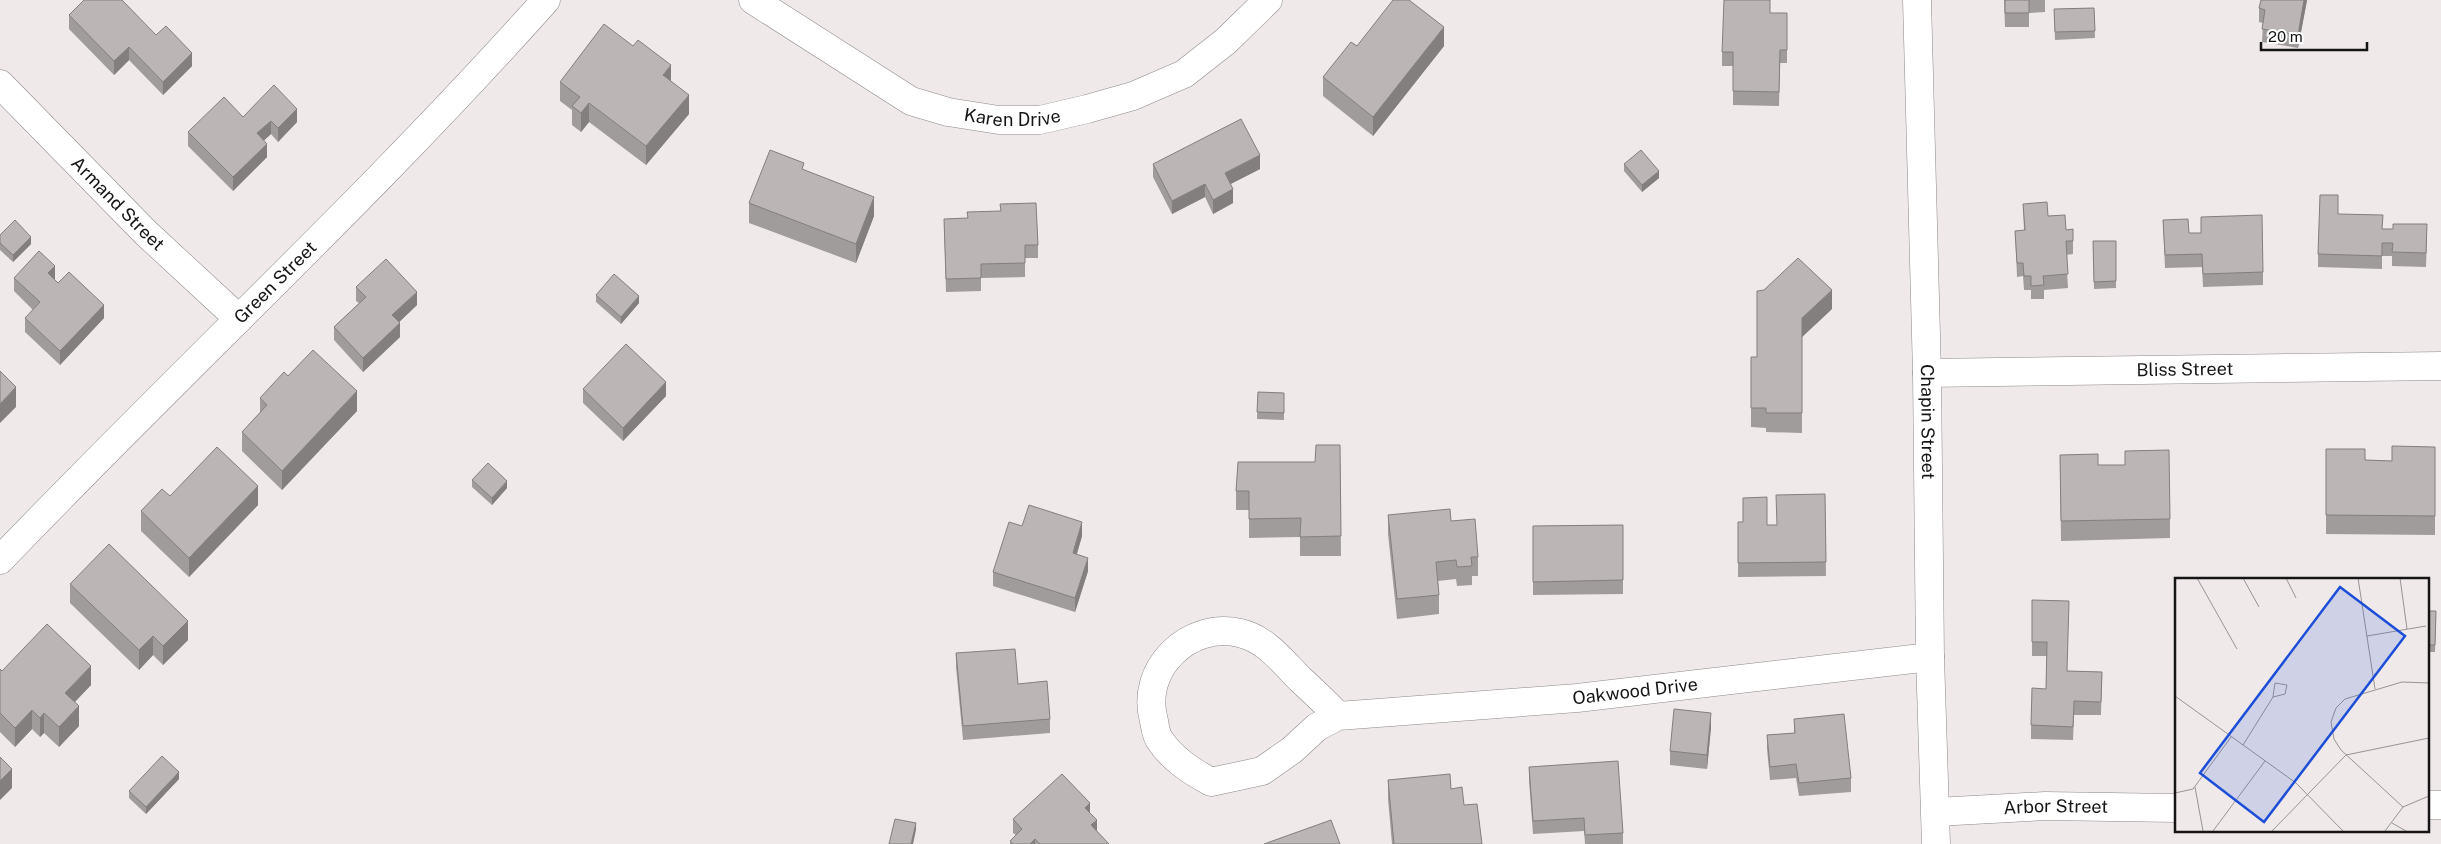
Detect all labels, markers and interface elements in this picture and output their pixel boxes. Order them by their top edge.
scale bar [2261,20,2367,52]
text: 20 m [2268,28,2303,45]
street label: Karen Drive [963,104,1063,130]
street label: Armand Street [67,152,169,255]
street label: Green Street [229,237,321,328]
street label: Bliss Street [2136,358,2234,380]
street label: Chapin Street [1917,364,1939,480]
inset map [2175,578,2428,832]
street label: Oakwood Drive [1571,673,1699,708]
street label: Arbor Street [2003,795,2108,818]

